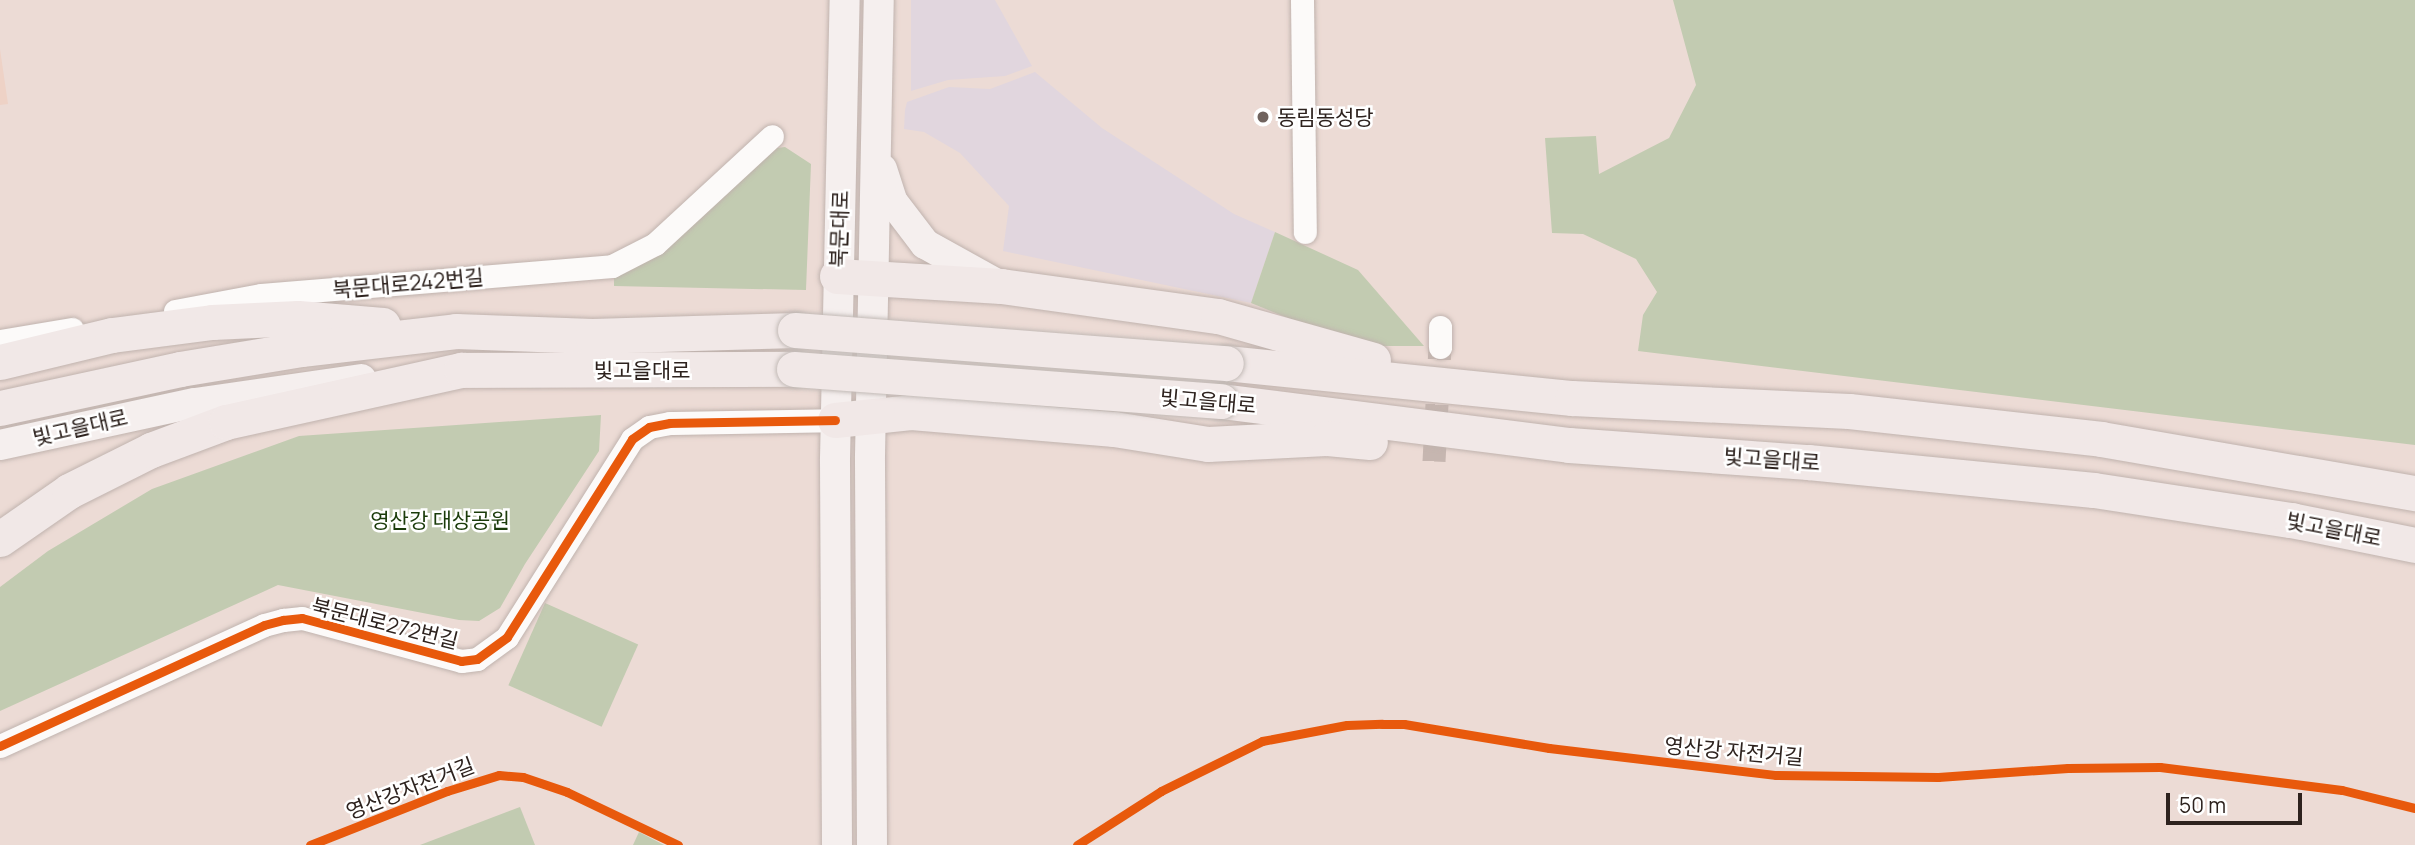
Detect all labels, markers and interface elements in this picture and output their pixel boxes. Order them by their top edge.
place label: 동림동성당 [1277,104,1374,130]
marker: 동림동성당 [1255,109,1271,125]
street label: 북문대로 [825,190,853,268]
street label: 북문대로242번길 [331,264,485,302]
street label: 빛고을대로 [594,357,690,383]
street label: 빛고을대로 [1159,384,1257,418]
street label: 빛고을대로 [30,404,130,450]
street label: 빛고을대로 [1723,443,1821,475]
park label: 영산강 대상공원 [370,507,510,533]
street label: 빛고을대로 [2284,507,2384,551]
street label: 북문대로272번길 [309,593,461,653]
street label: 영산강 자전거길 [1663,732,1805,770]
street label: 영산강자전거길 [342,752,478,824]
scale bar [2170,778,2306,822]
text: 50 m [2179,791,2226,819]

